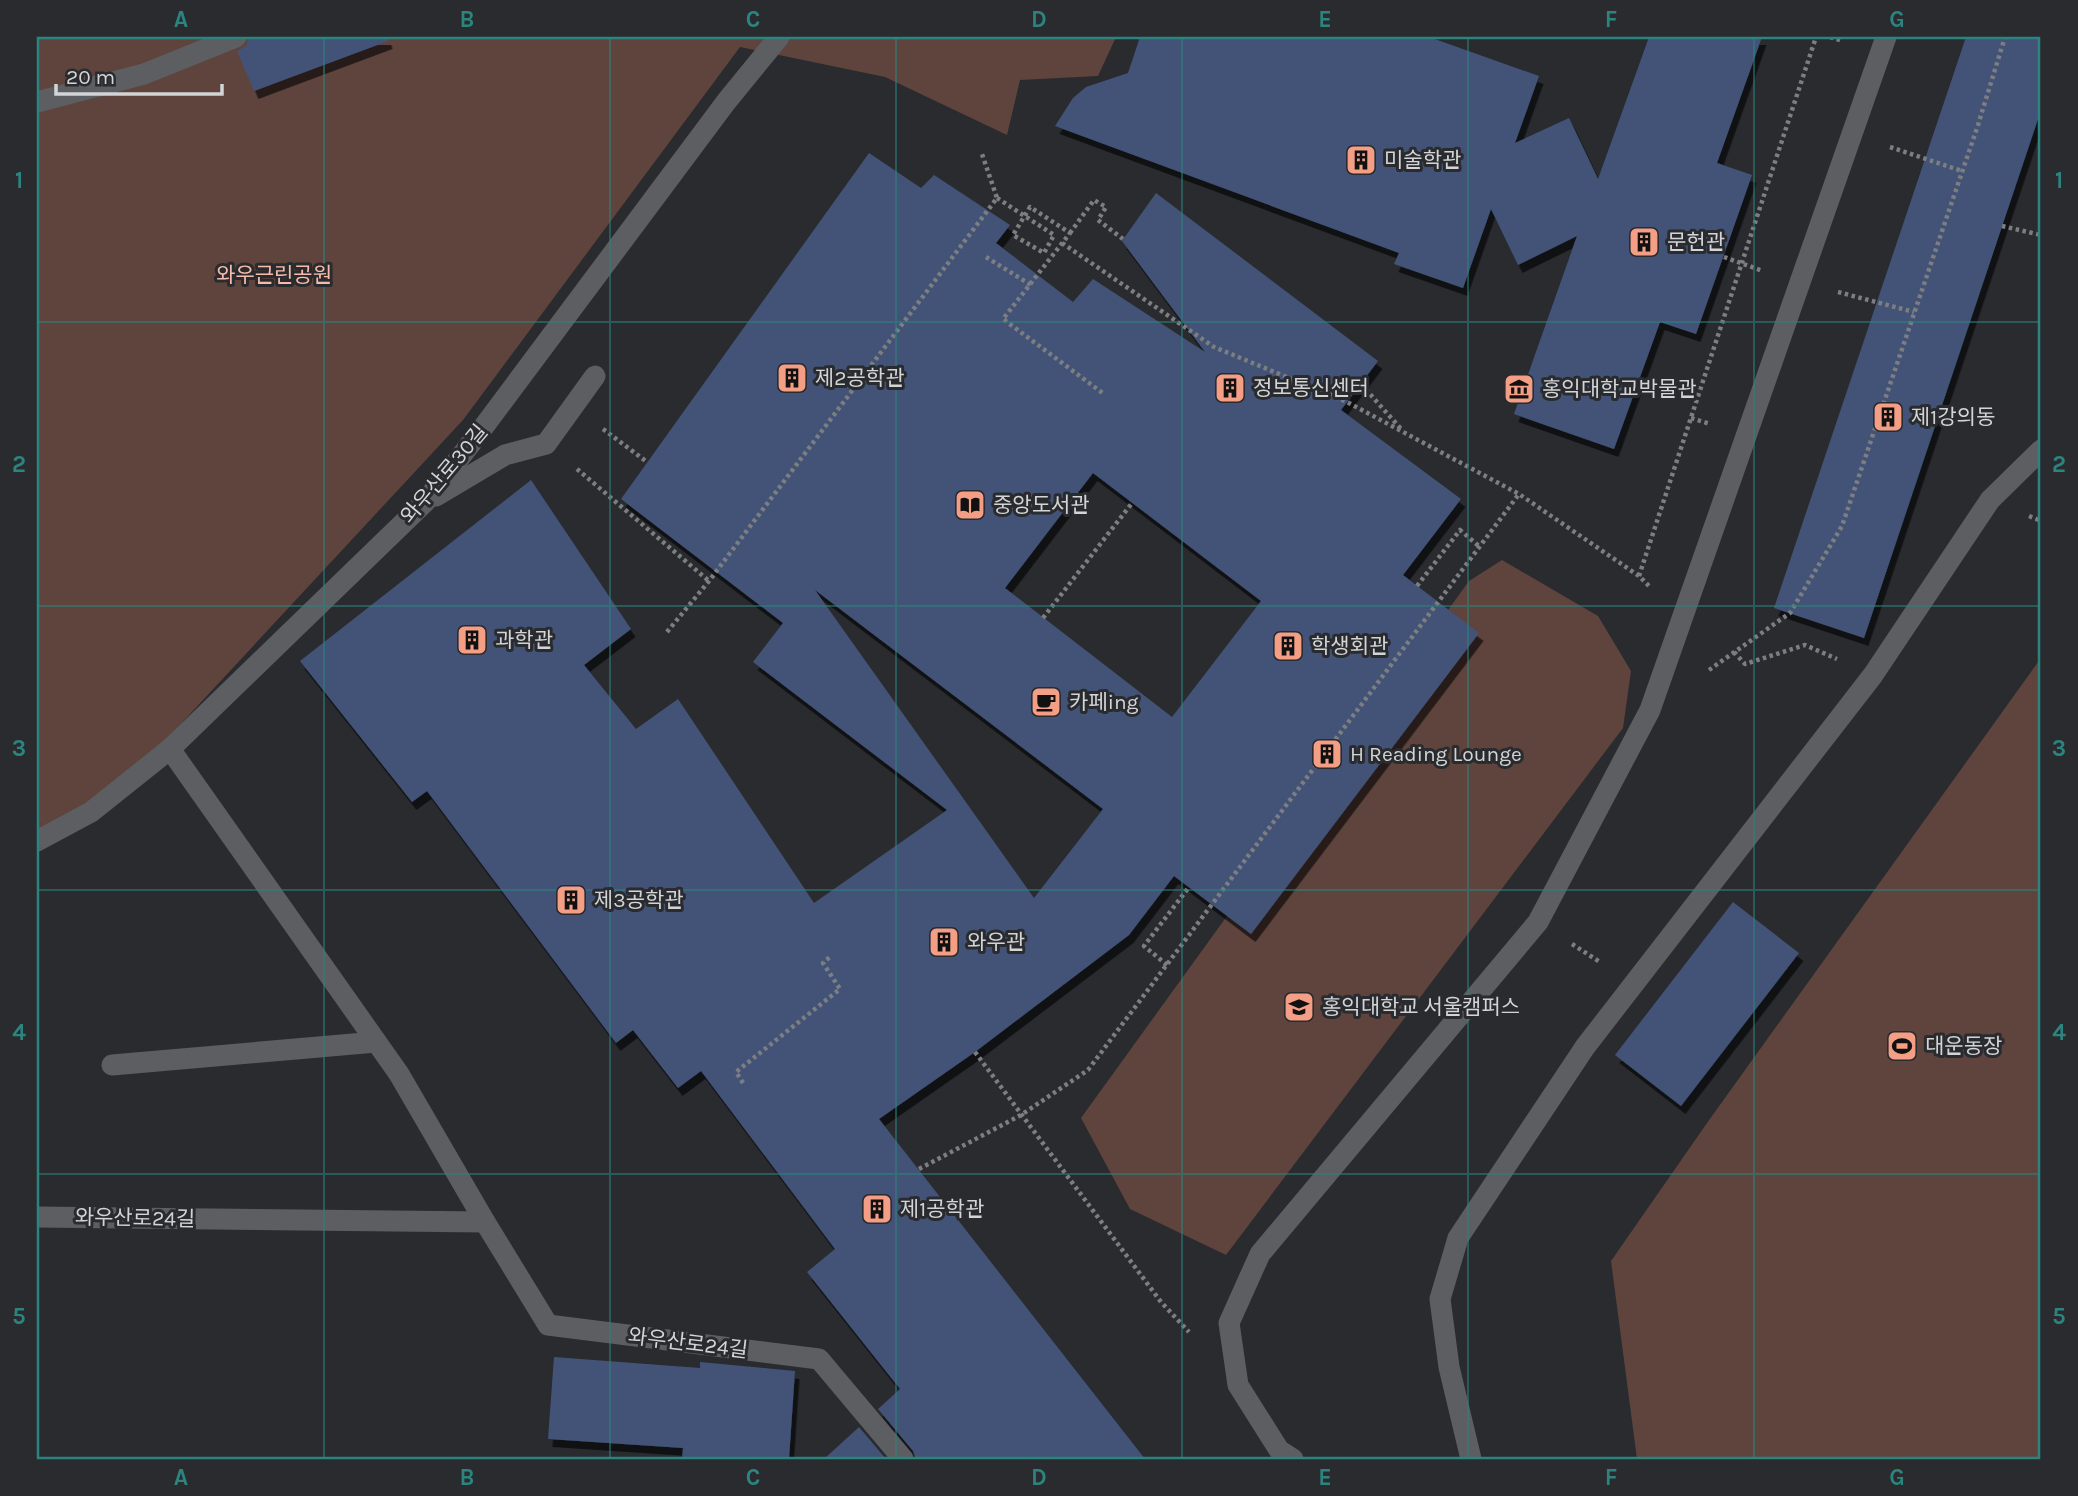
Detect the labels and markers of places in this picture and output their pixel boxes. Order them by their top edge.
building icon: 미술학관 [1344,143,1378,177]
place label: 미술학관 [1384,148,1461,172]
building icon: 문헌관 [1627,225,1661,259]
place label: 문헌관 [1667,230,1725,254]
building icon: 제2공학관 [775,361,809,395]
place label: 제2공학관 [815,366,904,390]
building icon: 정보통신센터 [1213,371,1247,405]
museum icon: 홍익대학교박물관 [1502,372,1536,406]
place label: 정보통신센터 [1253,376,1369,400]
place label: 홍익대학교박물관 [1542,377,1697,401]
building icon: 제1강의동 [1871,400,1905,434]
place label: 제1강의동 [1911,405,1995,429]
library icon: 중앙도서관 [953,488,987,522]
place label: 중앙도서관 [993,493,1090,517]
building icon: 과학관 [455,623,489,657]
place label: 과학관 [495,628,553,652]
building icon: 학생회관 [1271,629,1305,663]
place label: 학생회관 [1311,634,1388,658]
cafe icon: 카페ing [1029,685,1063,719]
place label: 카페ing [1069,690,1139,714]
building icon: H Reading Lounge [1310,737,1344,771]
place label: H Reading Lounge [1350,742,1522,766]
building icon: 제3공학관 [554,883,588,917]
place label: 제3공학관 [594,888,684,912]
building icon: 와우관 [927,925,961,959]
place label: 와우관 [967,930,1025,954]
school or university icon: 홍익대학교 서울캠퍼스 [1282,990,1316,1024]
place label: 홍익대학교 서울캠퍼스 [1322,995,1520,1019]
sports icon: 대운동장 [1885,1029,1919,1063]
place label: 대운동장 [1925,1034,2002,1058]
building icon: 제1공학관 [860,1192,894,1226]
place label: 제1공학관 [900,1197,984,1221]

